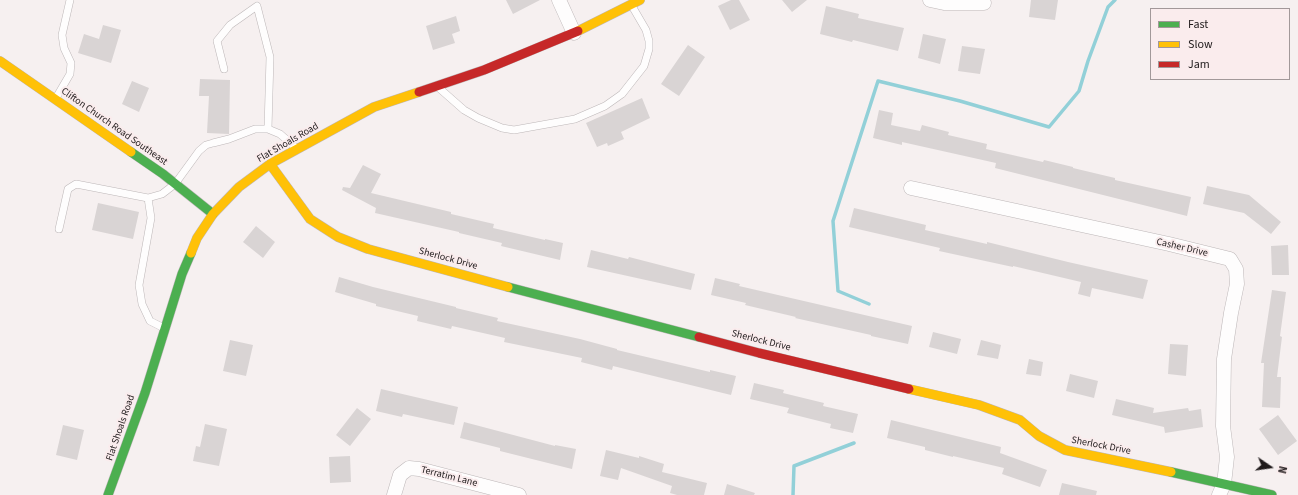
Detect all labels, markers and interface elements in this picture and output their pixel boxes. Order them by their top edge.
legend [1150,8,1290,80]
text: Fast [1188,16,1208,33]
text: Slow [1188,36,1213,53]
text: Jam [1188,56,1210,73]
street label: Clifton Church Road Southeast [59,86,169,168]
street label: Flat Shoals Road [255,121,321,165]
street label: Casher Drive [1155,236,1209,260]
street label: Sherlock Drive [417,245,479,273]
street label: Sherlock Drive [730,328,792,354]
street label: Flat Shoals Road [104,393,138,463]
street label: Sherlock Drive [1070,434,1132,458]
north arrow [1250,447,1290,487]
street label: Terratim Lane [420,464,478,490]
text: N [1274,465,1290,475]

